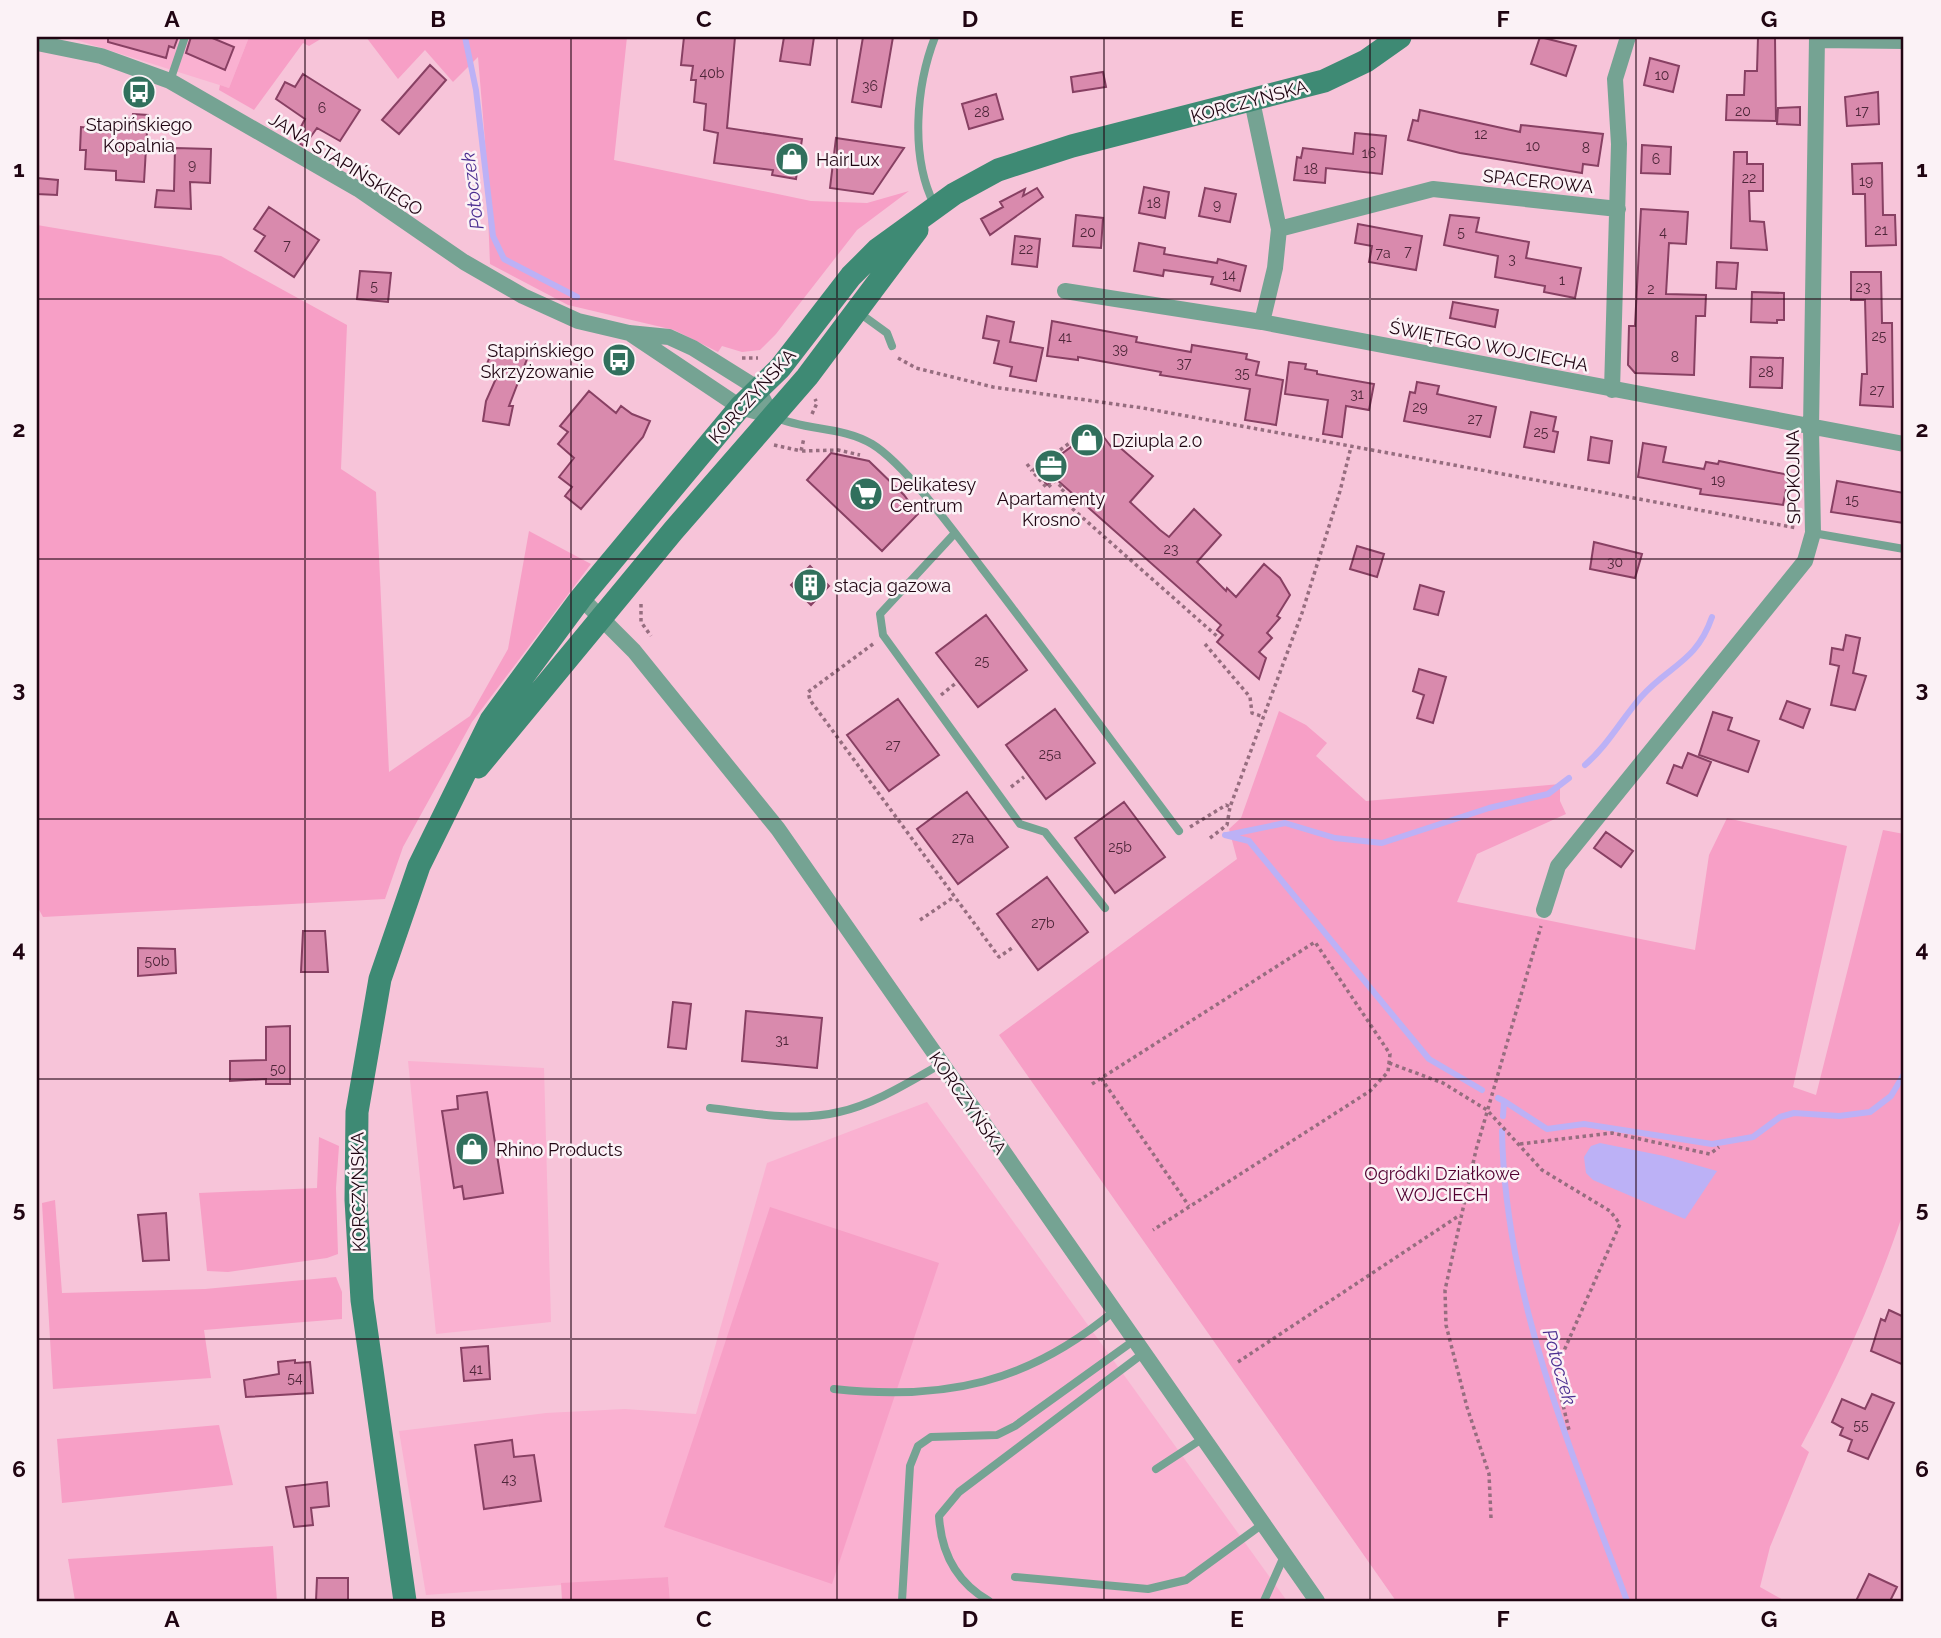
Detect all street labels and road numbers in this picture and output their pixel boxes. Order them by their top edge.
street label: KORCZYŃSKA [1188,74,1310,127]
street label: JANA STAPIŃSKIEGO [265,107,427,220]
street label: SPACEROWA [1482,165,1594,197]
street label: ŚWIĘTEGO WOJCIECHA [1388,315,1590,376]
street label: KORCZYŃSKA [703,344,800,448]
street label: SPOKOJNA [1782,430,1804,524]
street label: KORCZYŃSKA [925,1047,1012,1158]
street label: KORCZYŃSKA [345,1132,370,1252]

